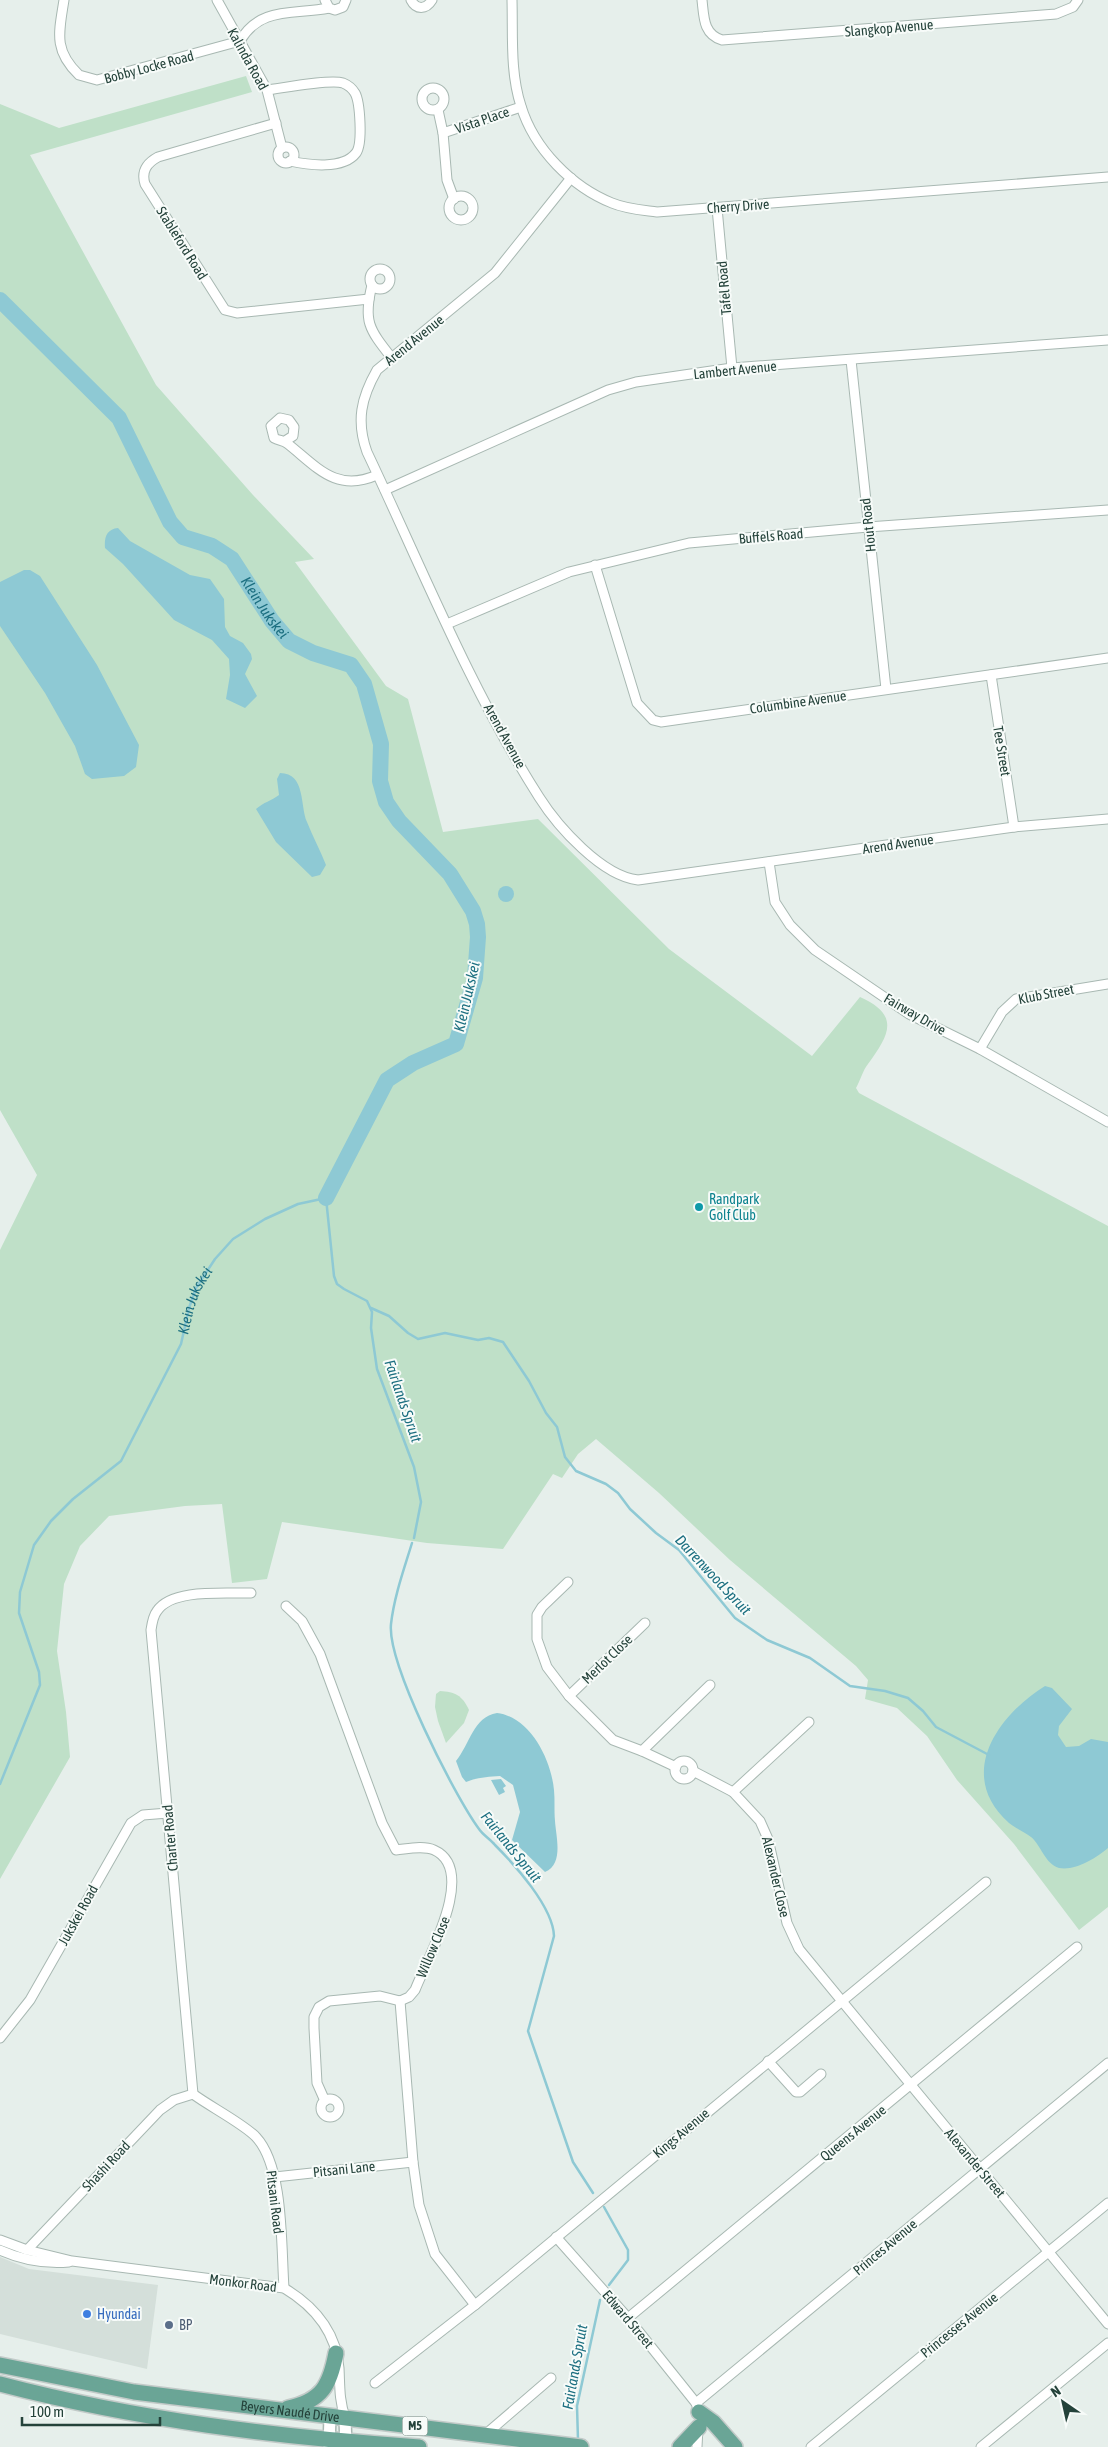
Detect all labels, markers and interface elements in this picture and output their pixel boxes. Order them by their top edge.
street label: Slangkop Avenue [844,16,934,40]
street label: Kalinda Road [224,25,272,93]
street label: Bobby Locke Road [102,47,196,87]
street label: Vista Place [453,103,511,137]
street label: Cherry Drive [706,196,770,216]
street label: Stableford Road [153,204,211,282]
street label: Tafel Road [714,260,734,316]
street label: Arend Avenue [381,311,447,369]
street label: Lambert Avenue [693,358,777,382]
street label: Hout Road [857,497,879,553]
street label: Buffels Road [738,525,804,547]
water label: Klein Jukskei [238,573,292,642]
street label: Columbine Avenue [749,687,847,717]
street label: Arend Avenue [481,701,529,771]
street label: Tee Street [990,725,1014,777]
street label: Arend Avenue [862,831,934,857]
water label: Klein Jukskei [450,960,483,1033]
street label: Klub Street [1017,981,1075,1007]
street label: Fairway Drive [881,990,949,1038]
place label: Randpark Golf Club [709,1191,759,1223]
marker: Randpark Golf Club [693,1201,705,1213]
water label: Klein Jukskei [174,1263,216,1336]
water label: Fairlands Spruit [381,1357,426,1445]
water label: Darrenwood Spruit [672,1531,755,1619]
street label: Merlot Close [579,1631,635,1687]
street label: Charter Road [159,1804,181,1872]
water label: Fairlands Spruit [478,1808,545,1886]
street label: Alexander Close [759,1835,793,1919]
street label: Jukskei Road [55,1882,101,1948]
street label: Willow Close [413,1914,453,1980]
street label: Queens Avenue [817,2102,889,2164]
street label: Kings Avenue [650,2105,712,2161]
street label: Alexander Street [941,2125,1009,2201]
street label: Shashi Road [79,2138,133,2194]
street label: Pitsani Lane [312,2158,376,2180]
street label: Pitsani Road [263,2169,287,2235]
street label: Princes Avenue [850,2216,920,2278]
street label: Monkor Road [208,2271,278,2295]
street label: Edward Street [599,2287,657,2351]
street label: Princesses Avenue [917,2289,1001,2361]
place label: Hyundai [97,2306,141,2322]
marker: Hyundai [81,2308,93,2320]
place label: BP [179,2317,193,2333]
marker: BP [163,2319,175,2331]
water label: Fairlands Spruit [559,2322,590,2411]
north arrow [1038,2377,1088,2427]
text: N [1048,2382,1064,2400]
scale bar [22,2394,160,2426]
street label: Beyers Naudé Drive [240,2397,341,2425]
text: 100 m [30,2403,64,2420]
road number: M5 [402,2416,428,2436]

